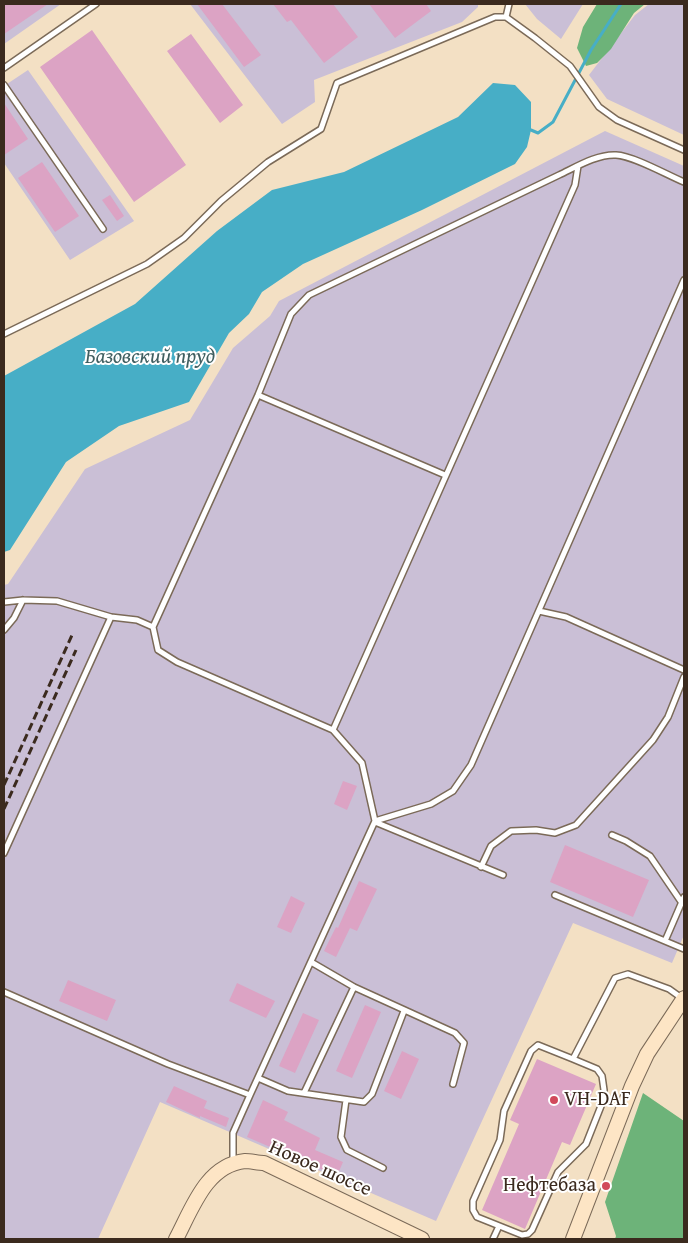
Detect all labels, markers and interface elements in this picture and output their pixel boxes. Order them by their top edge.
water label: Базовский пруд [85,345,215,371]
place label: VH-DAF [564,1088,631,1112]
marker: VH-DAF [548,1094,560,1106]
street label: Новое шоссе [265,1136,375,1202]
place label: Нефтебаза [503,1174,596,1198]
marker: Нефтебаза [600,1180,612,1192]

